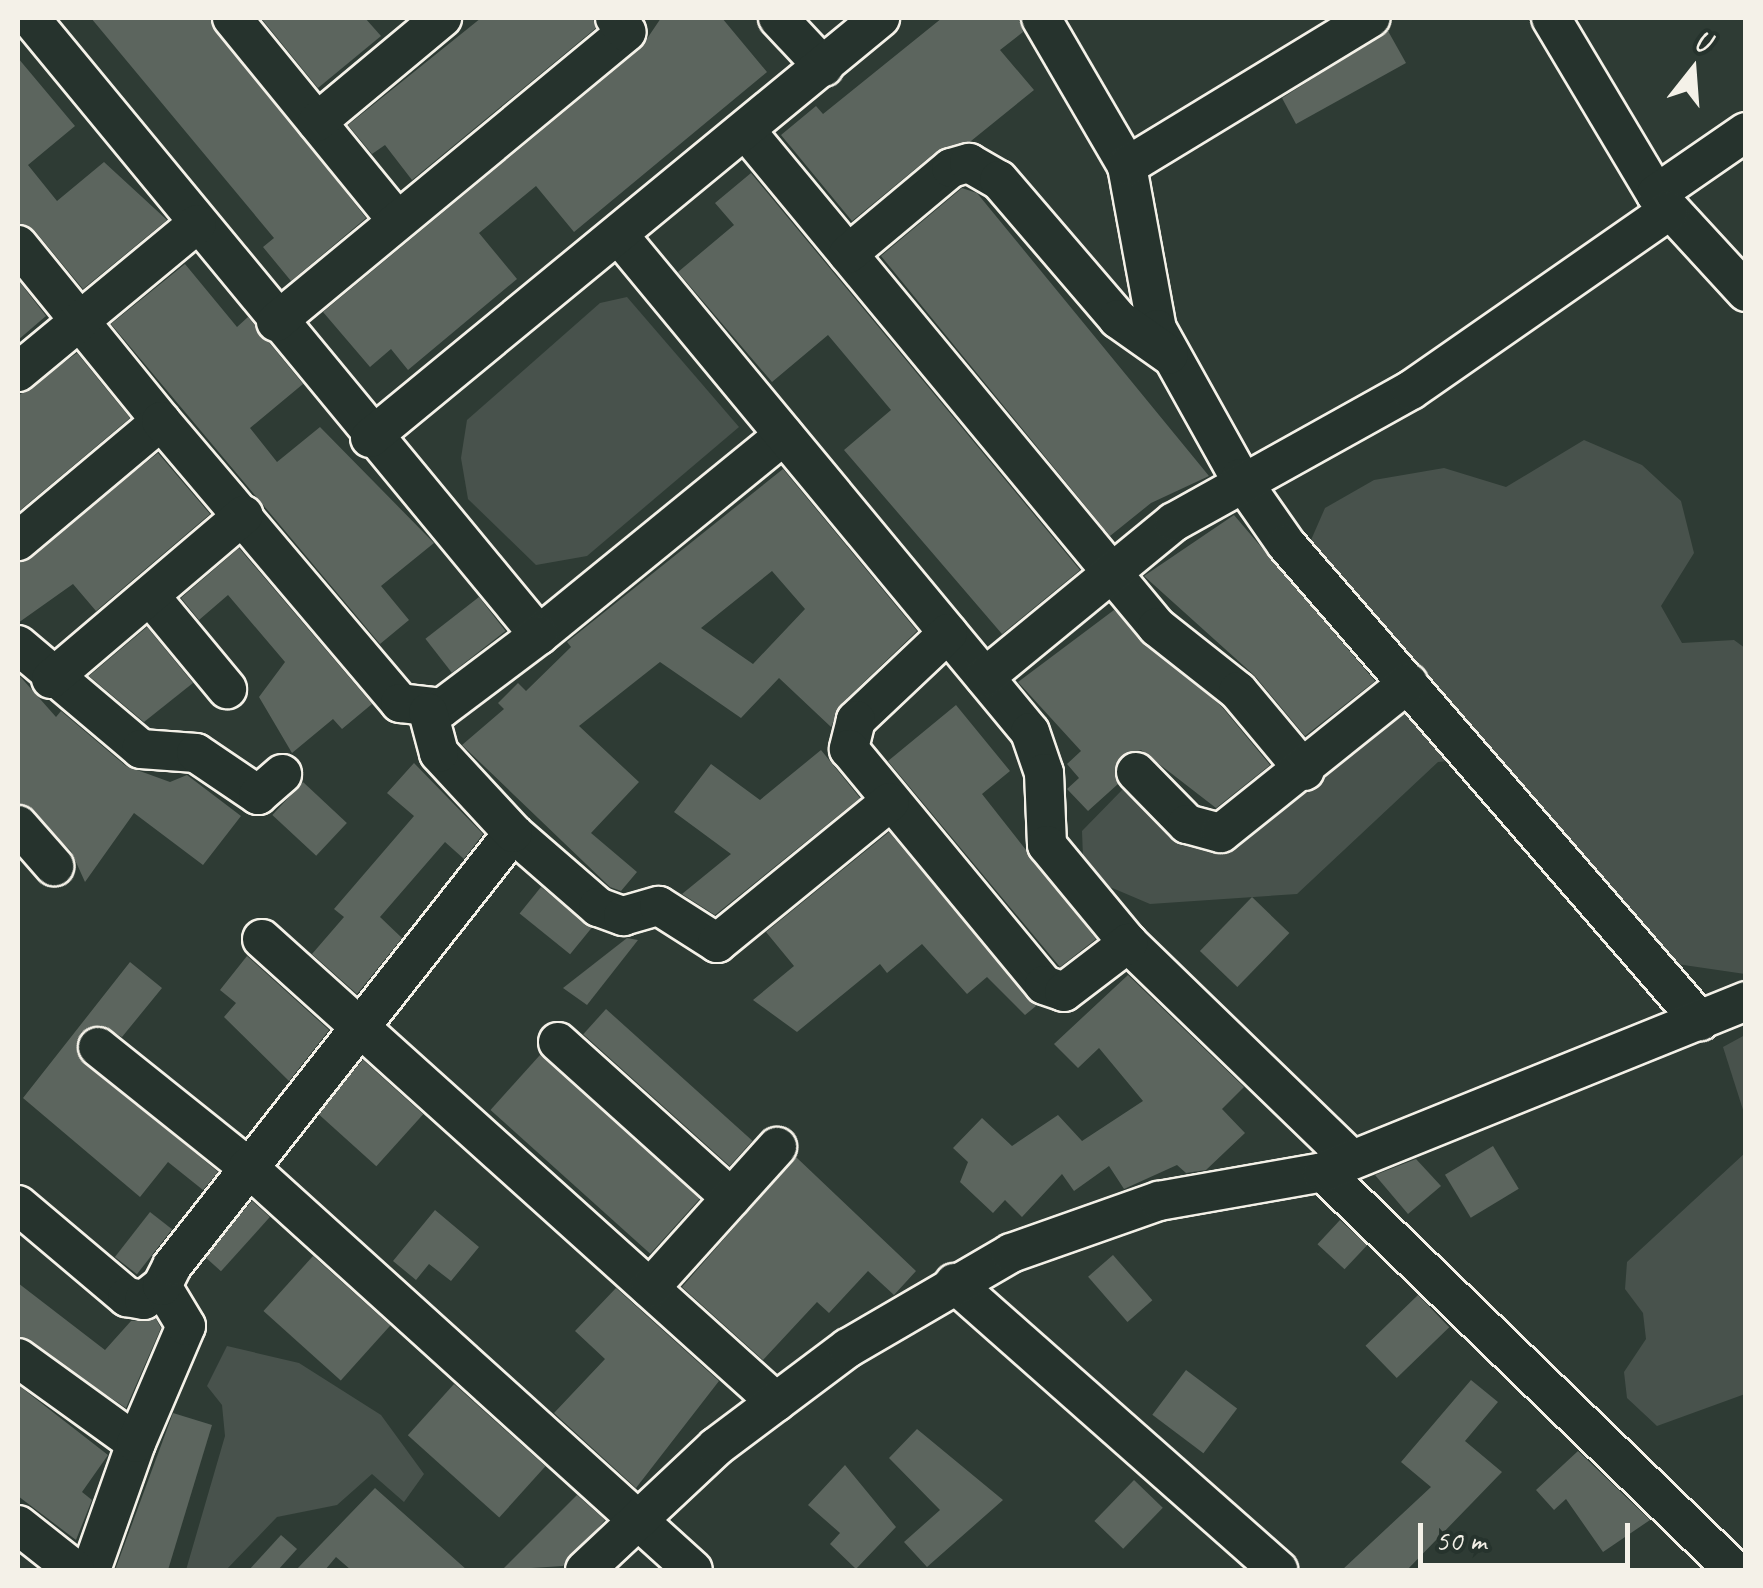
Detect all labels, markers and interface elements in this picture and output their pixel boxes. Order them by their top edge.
north arrow [1643,20,1743,120]
text: U [1690,22,1713,60]
scale bar [1423,1503,1636,1565]
text: 50 m [1435,1521,1486,1559]

